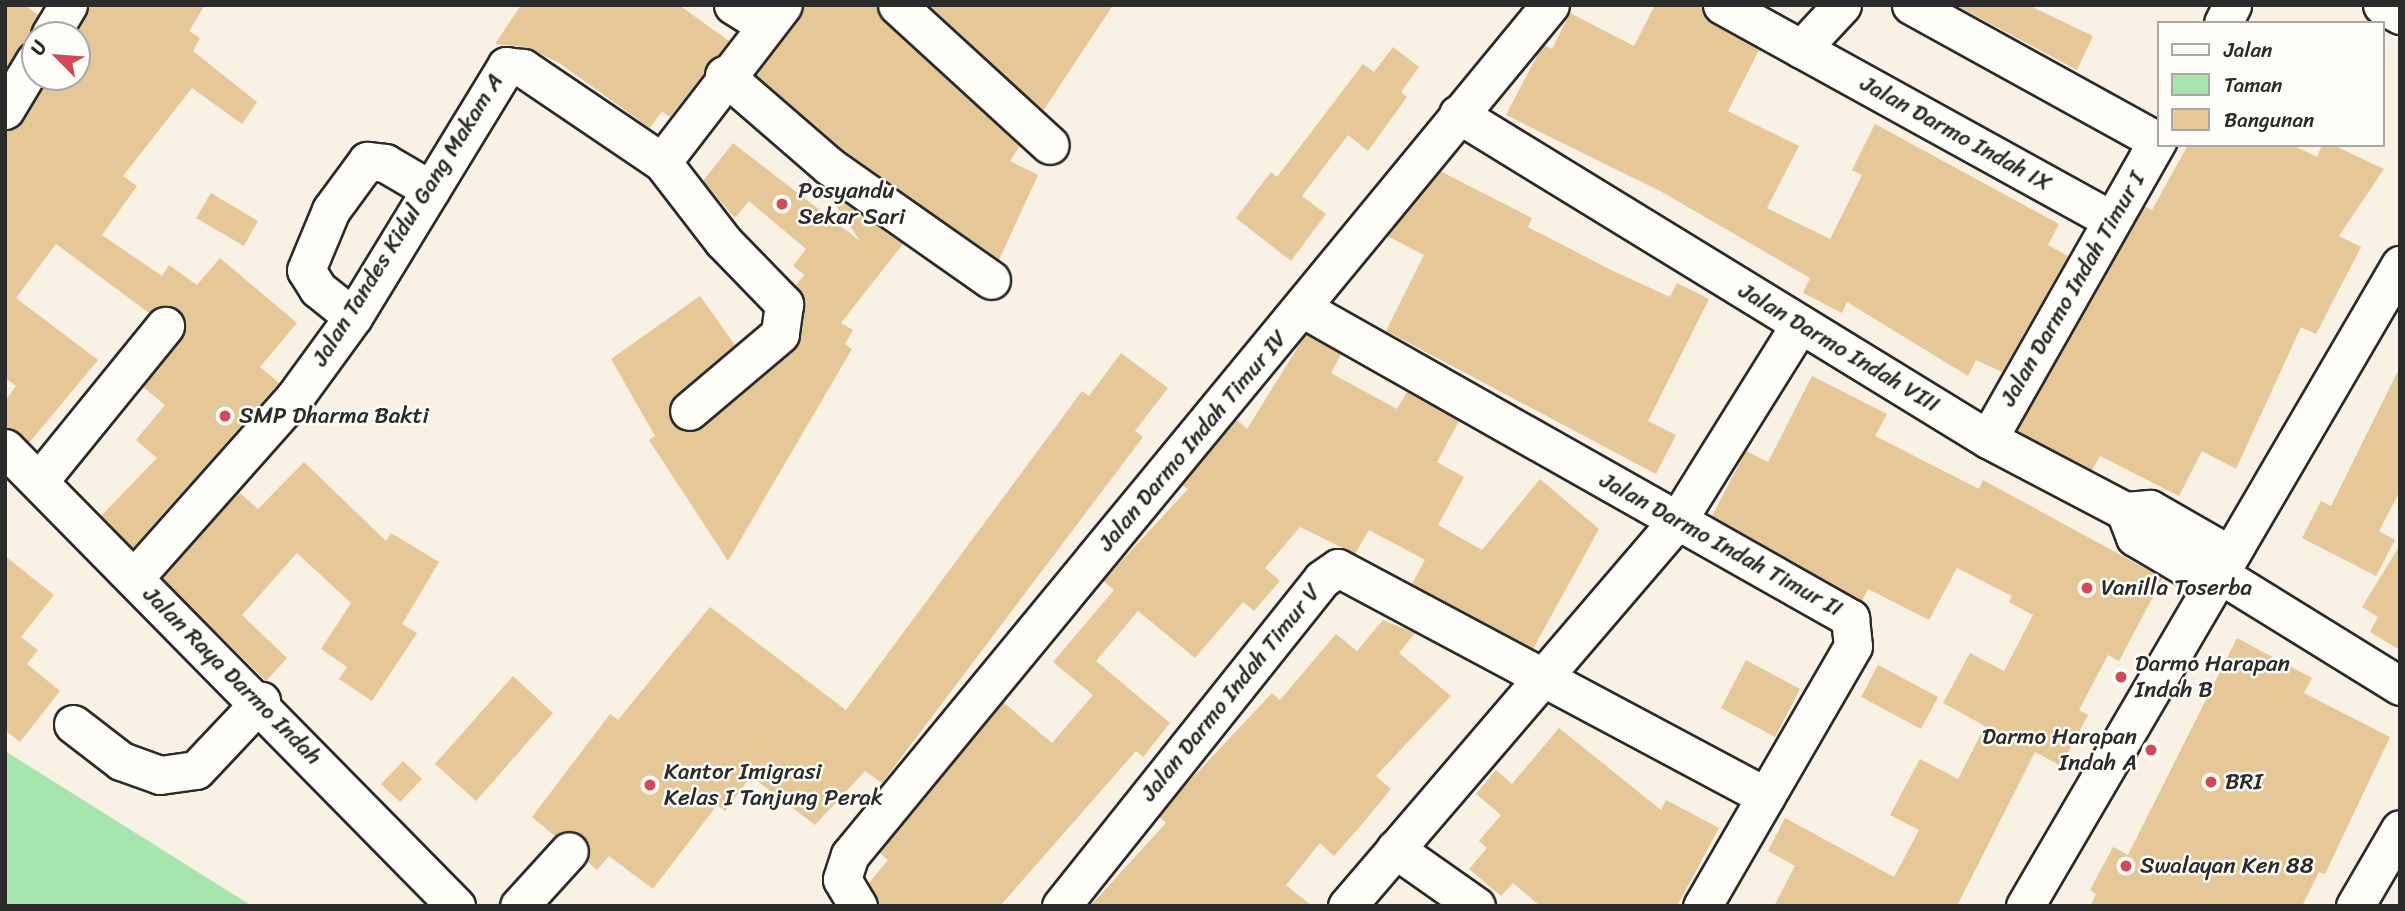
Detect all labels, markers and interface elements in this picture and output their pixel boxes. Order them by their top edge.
north arrow [21,21,91,91]
legend [2156,21,2384,147]
text: Jalan [2224,31,2272,69]
text: U [21,35,56,60]
text: Taman [2224,66,2282,104]
street label: Jalan Tandes Kidul Gang Makam A [307,69,509,371]
street label: Jalan Darmo Indah IX [1855,69,2057,199]
text: Bangunan [2224,101,2314,139]
street label: Jalan Darmo Indah Timur I [1995,167,2151,411]
place label: Posyandu Sekar Sari [798,177,905,231]
marker: Posyandu Sekar Sari [772,194,792,214]
street label: Jalan Darmo Indah VIII [1734,277,1944,419]
street label: Jalan Darmo Indah Timur IV [1093,325,1293,557]
place label: SMP Dharma Bakti [239,402,429,430]
marker: SMP Dharma Bakti [217,408,233,424]
street label: Jalan Darmo Indah Timur II [1595,467,1847,623]
place label: Vanilla Toserba [2101,574,2252,602]
street label: Jalan Darmo Indah Timur V [1135,579,1327,807]
marker: Vanilla Toserba [2079,580,2095,596]
street label: Jalan Raya Darmo Indah [137,581,327,771]
place label: Darmo Harapan Indah B [2135,650,2290,704]
marker: Darmo Harapan Indah B [2113,669,2129,685]
place label: Darmo Harapan Indah A [1982,723,2137,777]
marker: Darmo Harapan Indah A [2143,742,2159,758]
place label: Kantor Imigrasi Kelas I Tanjung Perak [664,758,883,812]
place label: BRI [2225,768,2263,796]
marker: BRI [2203,774,2219,790]
marker: Kantor Imigrasi Kelas I Tanjung Perak [642,777,658,793]
place label: Swalayan Ken 88 [2140,852,2314,880]
marker: Swalayan Ken 88 [2118,858,2134,874]

